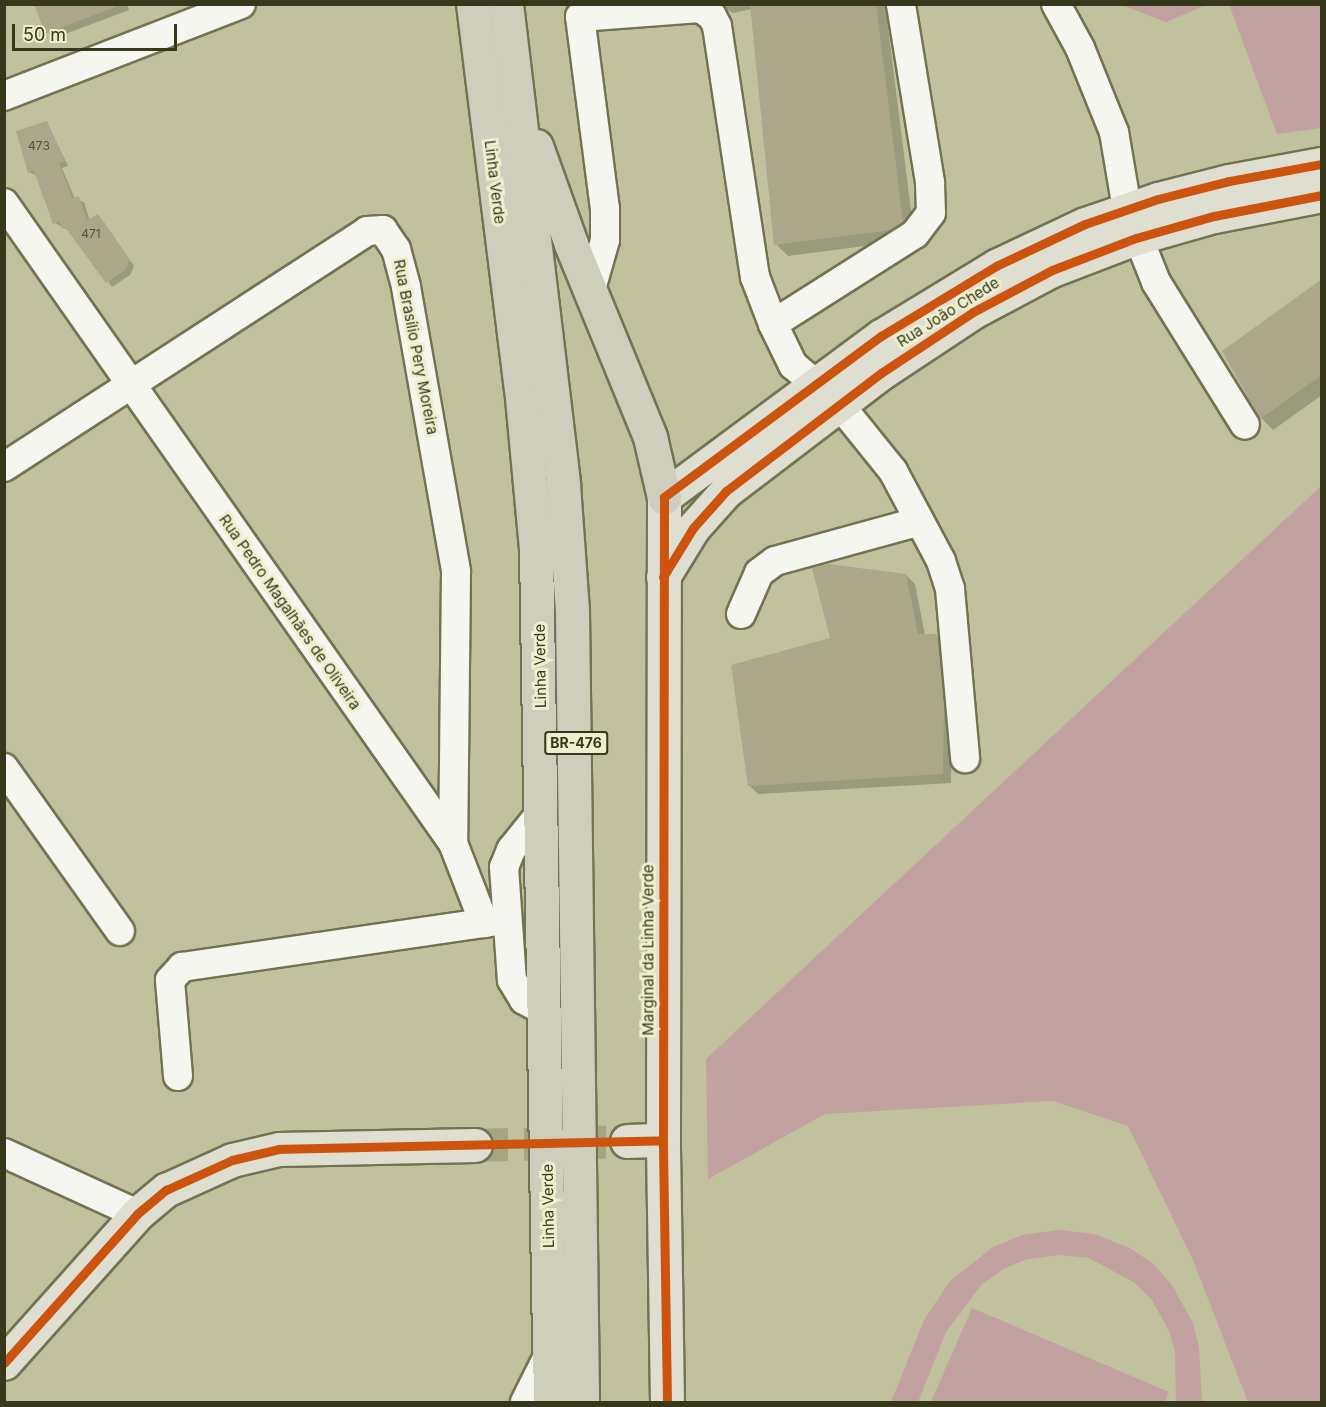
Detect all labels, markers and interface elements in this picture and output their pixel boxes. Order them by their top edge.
scale bar [15,12,180,50]
text: 50 m [23,24,66,45]
house number: 473 [28,139,50,153]
street label: Linha Verde [481,139,509,225]
house number: 471 [81,227,101,241]
street label: Rua Brasílio Pery Moreira [390,258,442,436]
street label: Rua João Chede [894,273,1002,351]
street label: Rua Pedro Magalhães de Oliveira [215,511,365,713]
street label: Linha Verde [530,624,550,708]
road number: BR-476 [543,732,609,754]
street label: Marginal da Linha Verde [639,864,657,1036]
street label: Linha Verde [538,1164,558,1248]

